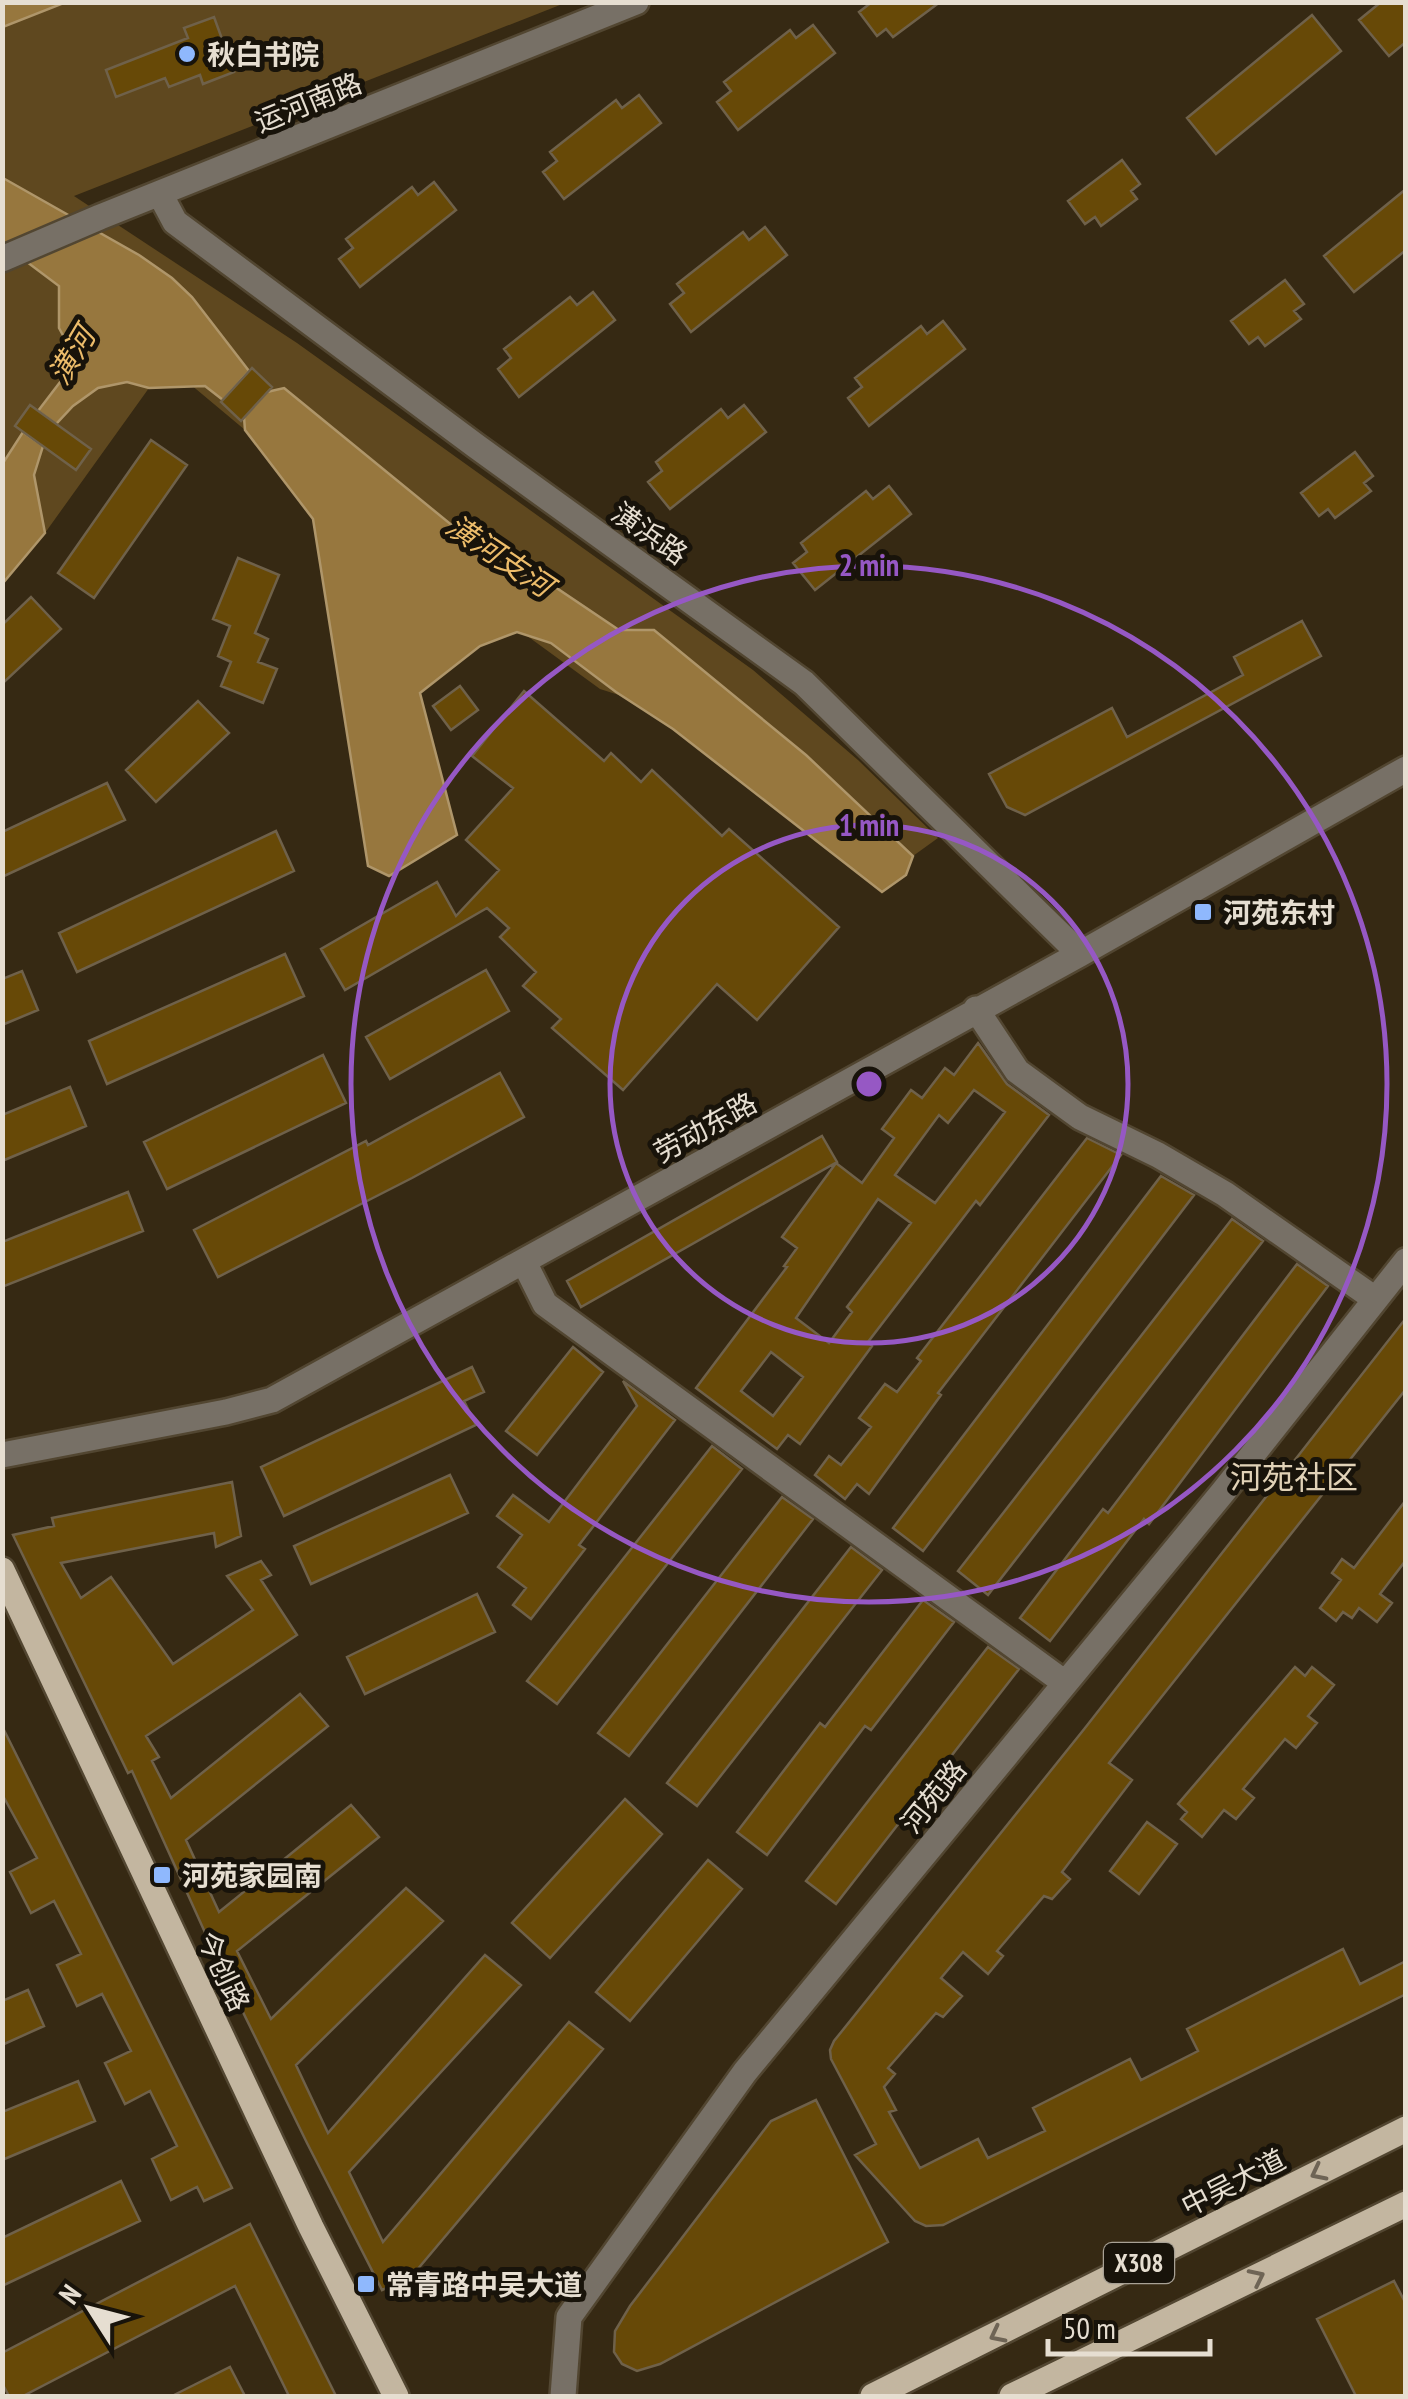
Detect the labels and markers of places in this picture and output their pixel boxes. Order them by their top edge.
place label: 秋白书院 [207,36,319,73]
marker: 秋白书院 [176,43,198,65]
place label: 河苑东村 [1223,894,1335,931]
marker: 河苑东村 [1192,901,1214,923]
centre of rings [851,1066,887,1102]
place label: 河苑家园南 [182,1857,322,1894]
marker: 河苑家园南 [151,1864,173,1886]
place label: 常青路中吴大道 [386,2266,582,2303]
marker: 常青路中吴大道 [355,2273,377,2295]

